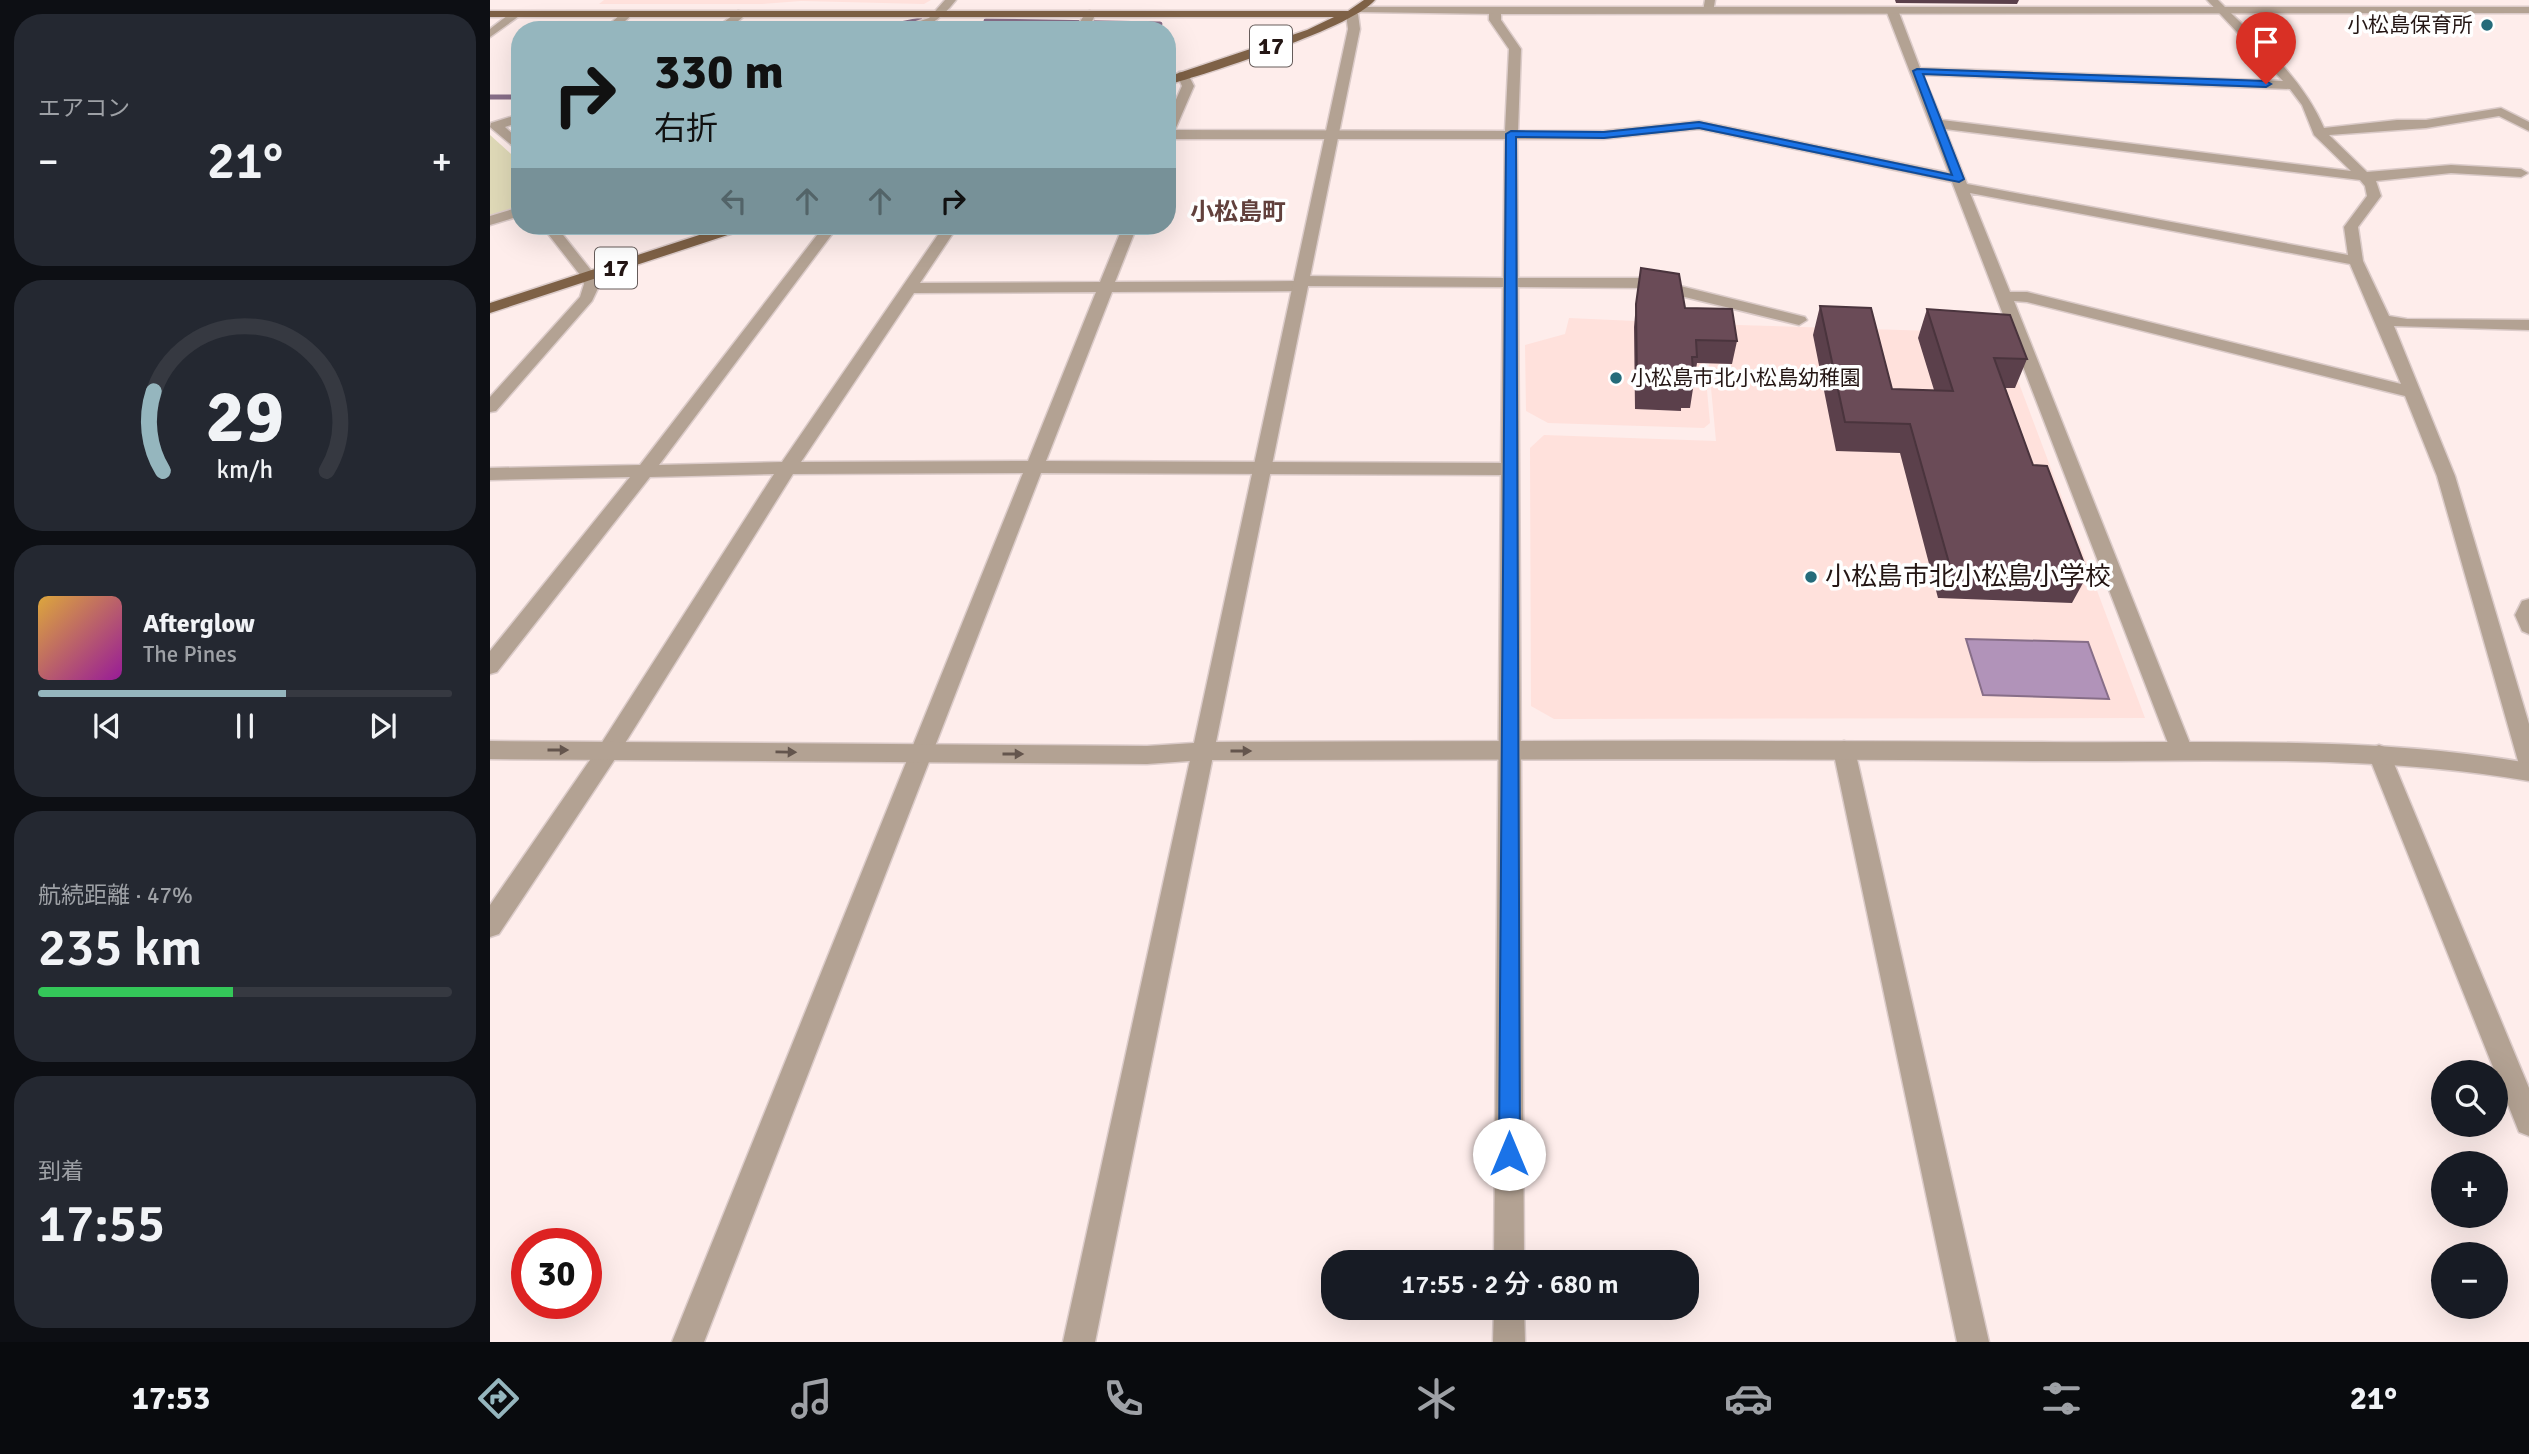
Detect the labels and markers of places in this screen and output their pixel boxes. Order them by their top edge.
pin [2236,12.0,2296,84]
place label: 小松島保育所 [2347,12,2473,38]
marker: 小松島保育所 [2479,17,2495,33]
place label: 小松島市北小松島幼稚園 [1630,365,1861,391]
marker: 小松島市北小松島幼稚園 [1608,370,1624,386]
place label: 小松島市北小松島小学校 [1825,561,2111,593]
marker: 小松島市北小松島小学校 [1803,569,1819,585]

